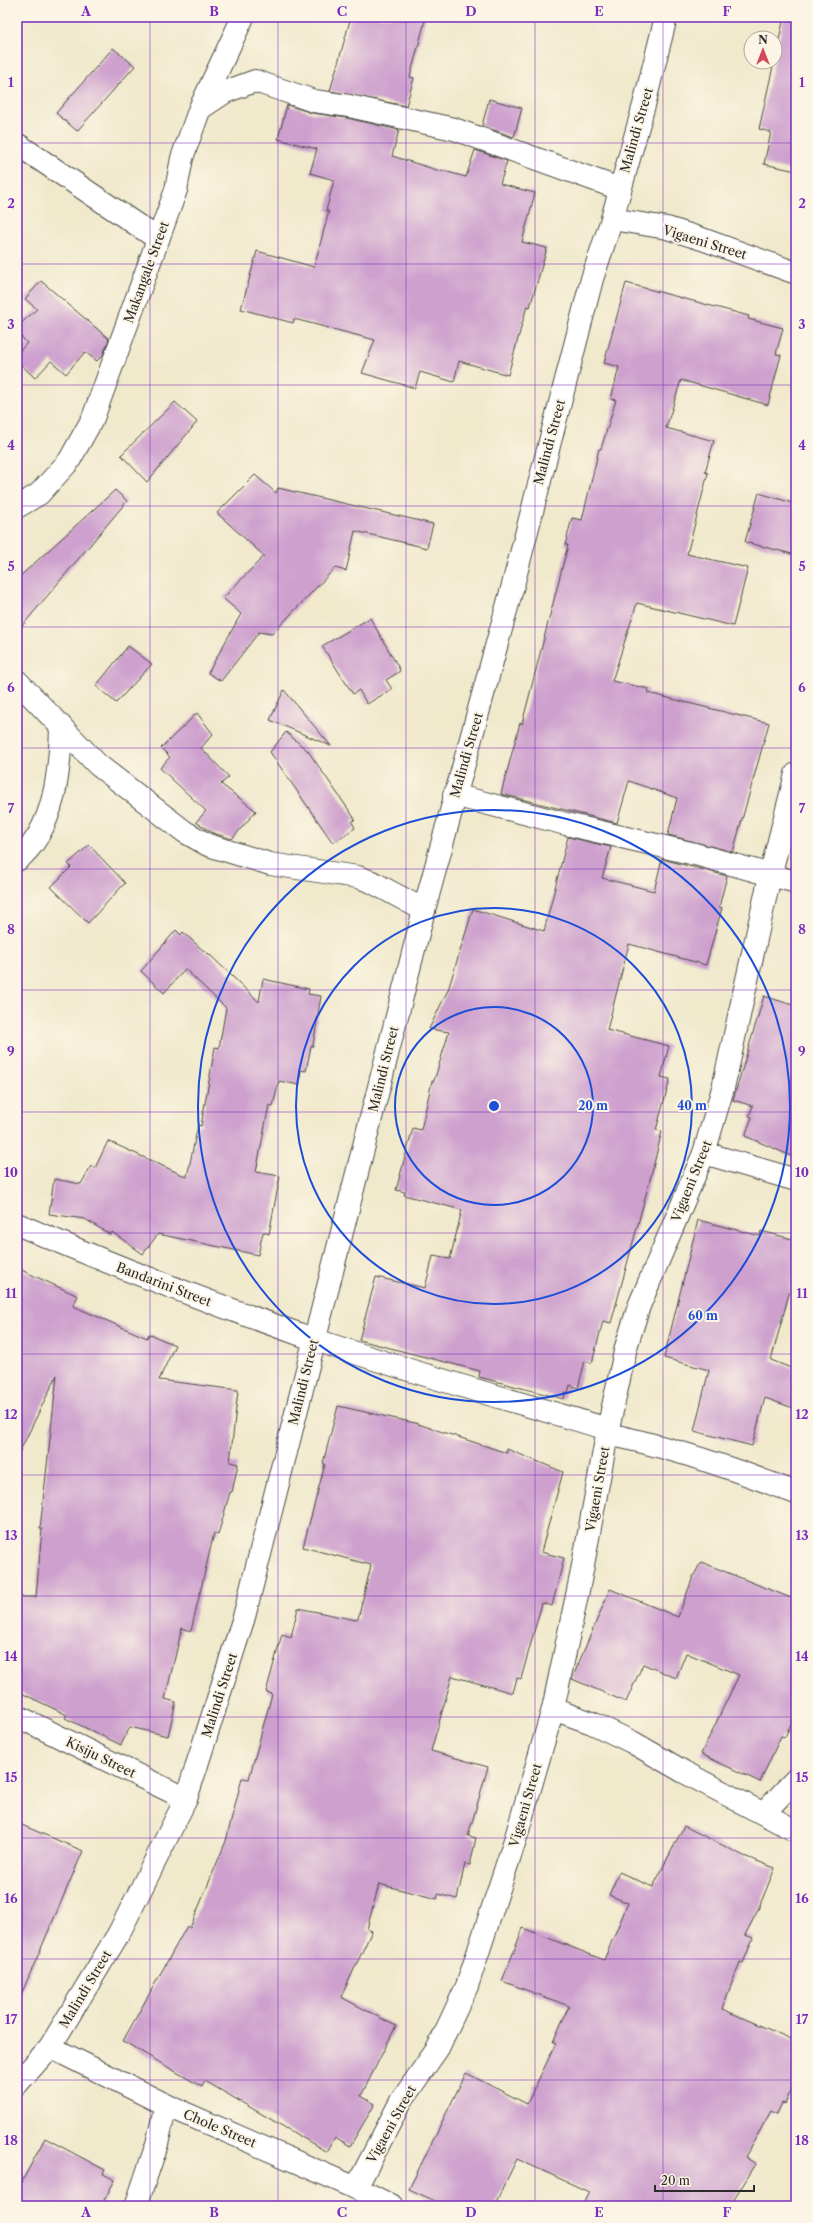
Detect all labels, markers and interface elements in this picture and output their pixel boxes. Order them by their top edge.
text: A [80,3,92,19]
text: B [209,3,219,19]
text: C [337,3,347,19]
text: D [465,3,477,19]
text: E [594,3,604,19]
text: F [723,3,732,19]
north arrow [743,30,783,70]
text: N [758,33,768,47]
text: 1 [8,74,14,90]
text: 1 [799,74,805,90]
street label: Malindi Street [616,85,656,175]
text: 2 [7,195,15,211]
text: 2 [798,195,806,211]
street label: Makangale Street [120,218,172,325]
street label: Vigaeni Street [660,221,749,262]
text: 3 [7,316,15,332]
text: 3 [798,316,806,332]
street label: Malindi Street [530,397,568,487]
text: 4 [7,437,15,453]
text: 4 [798,437,806,453]
text: 5 [7,558,15,574]
text: 5 [798,558,806,574]
text: 6 [7,679,15,695]
text: 6 [798,679,806,695]
street label: Malindi Street [446,710,486,800]
text: 7 [8,800,15,816]
text: 7 [799,800,806,816]
text: 8 [7,921,15,937]
text: 8 [798,921,806,937]
street label: Malindi Street [365,1024,402,1114]
text: 9 [7,1043,15,1059]
text: 9 [798,1043,806,1059]
text: 20 m [578,1098,608,1113]
text: 40 m [677,1098,707,1113]
centre of rings [487,1099,501,1113]
street label: Vigaeni Street [667,1137,715,1225]
text: 10 [4,1164,18,1180]
text: 10 [795,1164,809,1180]
street label: Bandarini Street [114,1258,214,1310]
text: 11 [5,1285,17,1301]
text: 11 [796,1285,808,1301]
text: 60 m [688,1308,718,1323]
street label: Malindi Street [285,1337,322,1427]
text: 12 [4,1406,18,1422]
text: 12 [795,1406,809,1422]
street label: Vigaeni Street [581,1445,612,1534]
text: 13 [4,1527,18,1543]
text: 13 [795,1527,809,1543]
text: 14 [4,1648,18,1664]
text: 14 [795,1648,809,1664]
street label: Malindi Street [198,1650,240,1739]
street label: Kisiju Street [63,1733,139,1781]
street label: Vigaeni Street [505,1761,545,1850]
text: 15 [4,1769,18,1785]
text: 15 [795,1769,809,1785]
text: 16 [4,1890,18,1906]
text: 16 [795,1890,809,1906]
street label: Malindi Street [55,1947,115,2031]
text: 17 [5,2011,18,2027]
text: 17 [796,2011,809,2027]
street label: Vigaeni Street [363,2082,419,2167]
street label: Chole Street [181,2105,259,2151]
text: 18 [4,2132,18,2148]
text: 18 [795,2132,809,2148]
scale bar [655,2167,754,2193]
text: 20 m [661,2173,690,2188]
text: A [80,2204,92,2220]
text: B [209,2204,219,2220]
text: C [337,2204,347,2220]
text: D [465,2204,477,2220]
text: E [594,2204,604,2220]
text: F [723,2204,732,2220]

